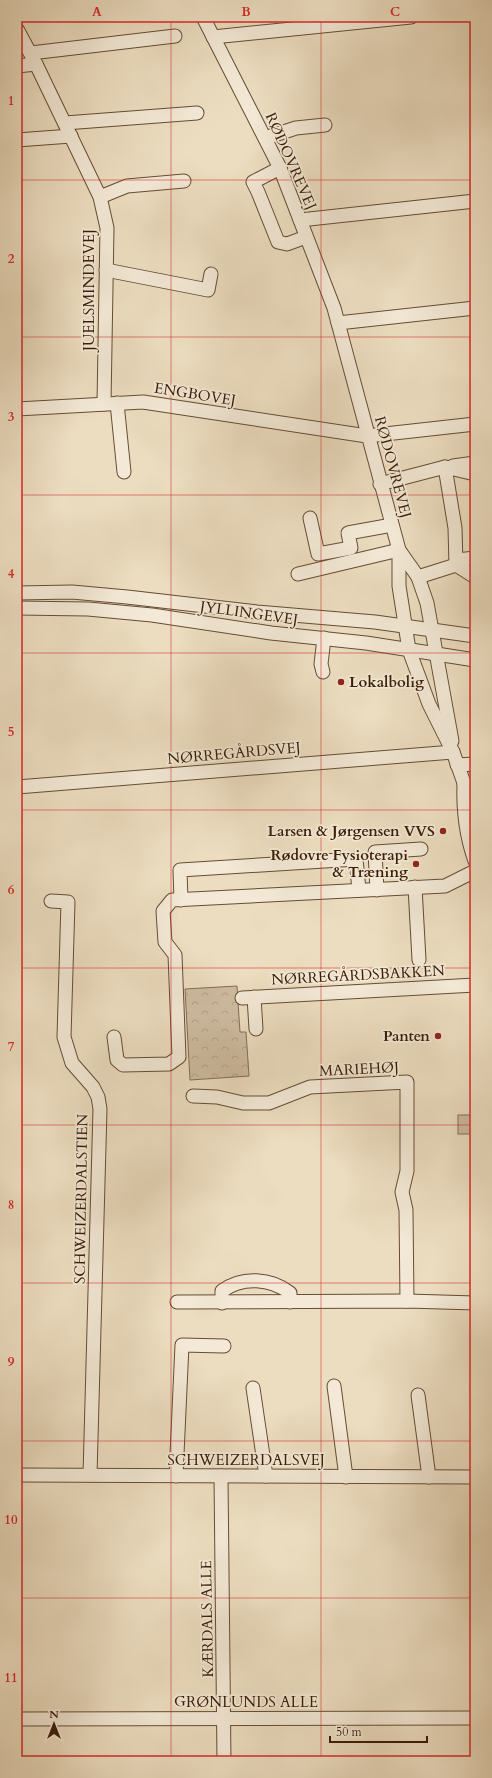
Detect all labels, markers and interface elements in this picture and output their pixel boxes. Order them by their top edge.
text: A [92,3,102,21]
text: B [241,3,251,21]
text: C [390,3,400,21]
text: 1 [8,92,14,110]
street label: RØDOVREVEJ [261,109,321,213]
street label: JUELSMINDEVEJ [79,229,99,353]
text: 2 [8,250,15,268]
street label: ENGBOVEJ [153,378,237,410]
text: 3 [8,408,15,426]
street label: RØDOVREVEJ [370,414,416,520]
text: 4 [8,565,15,583]
street label: JYLLINGEVEJ [197,596,299,630]
place label: Lokalbolig [349,672,424,692]
marker: Lokalbolig [336,677,346,687]
text: 5 [8,723,14,741]
street label: NØRREGÅRDSVEJ [166,737,302,769]
place label: Larsen & Jørgensen VVS [267,821,435,841]
marker: Larsen & Jørgensen VVS [438,826,448,836]
place label: Rødovre Fysioterapi & Træning [270,845,408,882]
marker: Rødovre Fysioterapi & Træning [411,859,421,869]
text: 6 [8,881,15,899]
street label: NØRREGÅRDSBAKKEN [271,960,445,990]
place label: Panten [383,1026,430,1046]
marker: Panten [433,1031,443,1041]
text: 7 [8,1038,15,1056]
street label: MARIEHØJ [318,1057,400,1081]
street label: SCHWEIZERDALSTIEN [70,1113,92,1284]
text: 8 [8,1196,14,1214]
text: 9 [8,1353,15,1371]
street label: SCHWEIZERDALSVEJ [167,1450,325,1470]
text: 10 [4,1511,18,1529]
street label: KÆRDALS ALLE [196,1560,218,1678]
text: 11 [4,1669,18,1687]
street label: GRØNLUNDS ALLE [174,1692,318,1712]
north arrow [34,1704,74,1744]
text: N [49,1707,59,1722]
scale bar [330,1718,427,1744]
text: 50 m [336,1724,363,1740]

